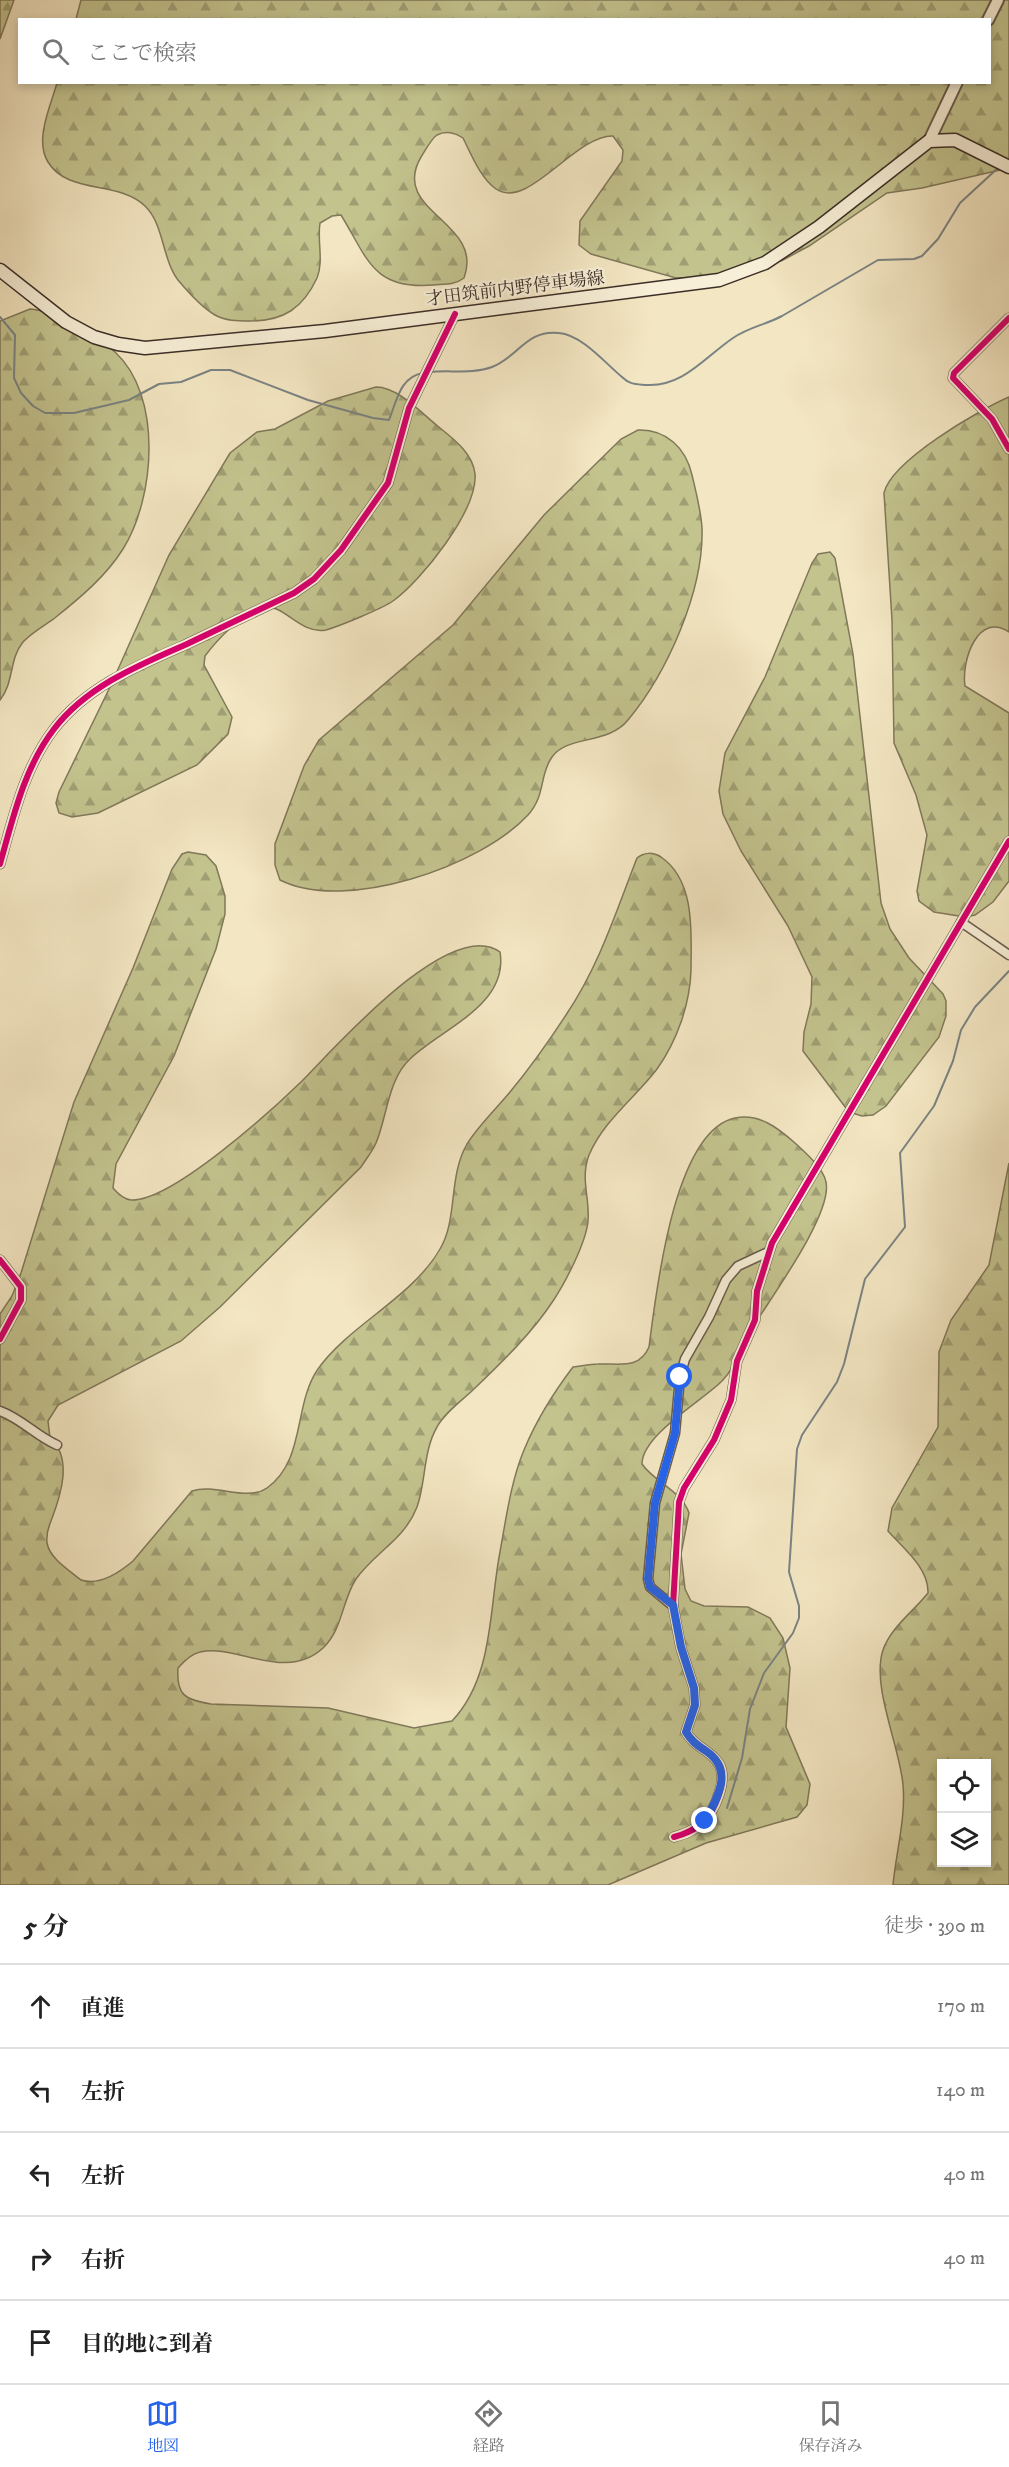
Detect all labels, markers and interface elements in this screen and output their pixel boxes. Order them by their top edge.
search box [18,18,991,84]
icon: search [39,35,72,68]
text: ここで検索 [87,40,197,67]
street label: 才田筑前内野停車場線 [424,267,606,311]
route start [666,1363,692,1389]
map controls [937,1759,991,1867]
button: locate [937,1759,991,1813]
route end [691,1807,717,1833]
button: layers [937,1813,991,1867]
text: 5 分 [24,1911,69,1944]
text: 徒歩 · 390 m [884,1914,985,1939]
icon: ahead [24,1990,57,2023]
text: 170 m [937,1994,985,2019]
text: 直進 [81,1995,125,2022]
icon: left [24,2074,57,2107]
text: 140 m [936,2078,985,2103]
text: 左折 [81,2079,125,2106]
icon: left [24,2158,57,2191]
text: 40 m [943,2162,985,2187]
text: 左折 [81,2163,125,2190]
icon: right [24,2242,57,2275]
text: 40 m [943,2246,985,2271]
text: 右折 [81,2247,125,2274]
icon: arrive [24,2326,57,2359]
text: 目的地に到着 [81,2331,213,2358]
tab: 地図 [146,2397,179,2456]
tab: 経路 [472,2397,505,2456]
tab: 保存済み [798,2397,862,2456]

